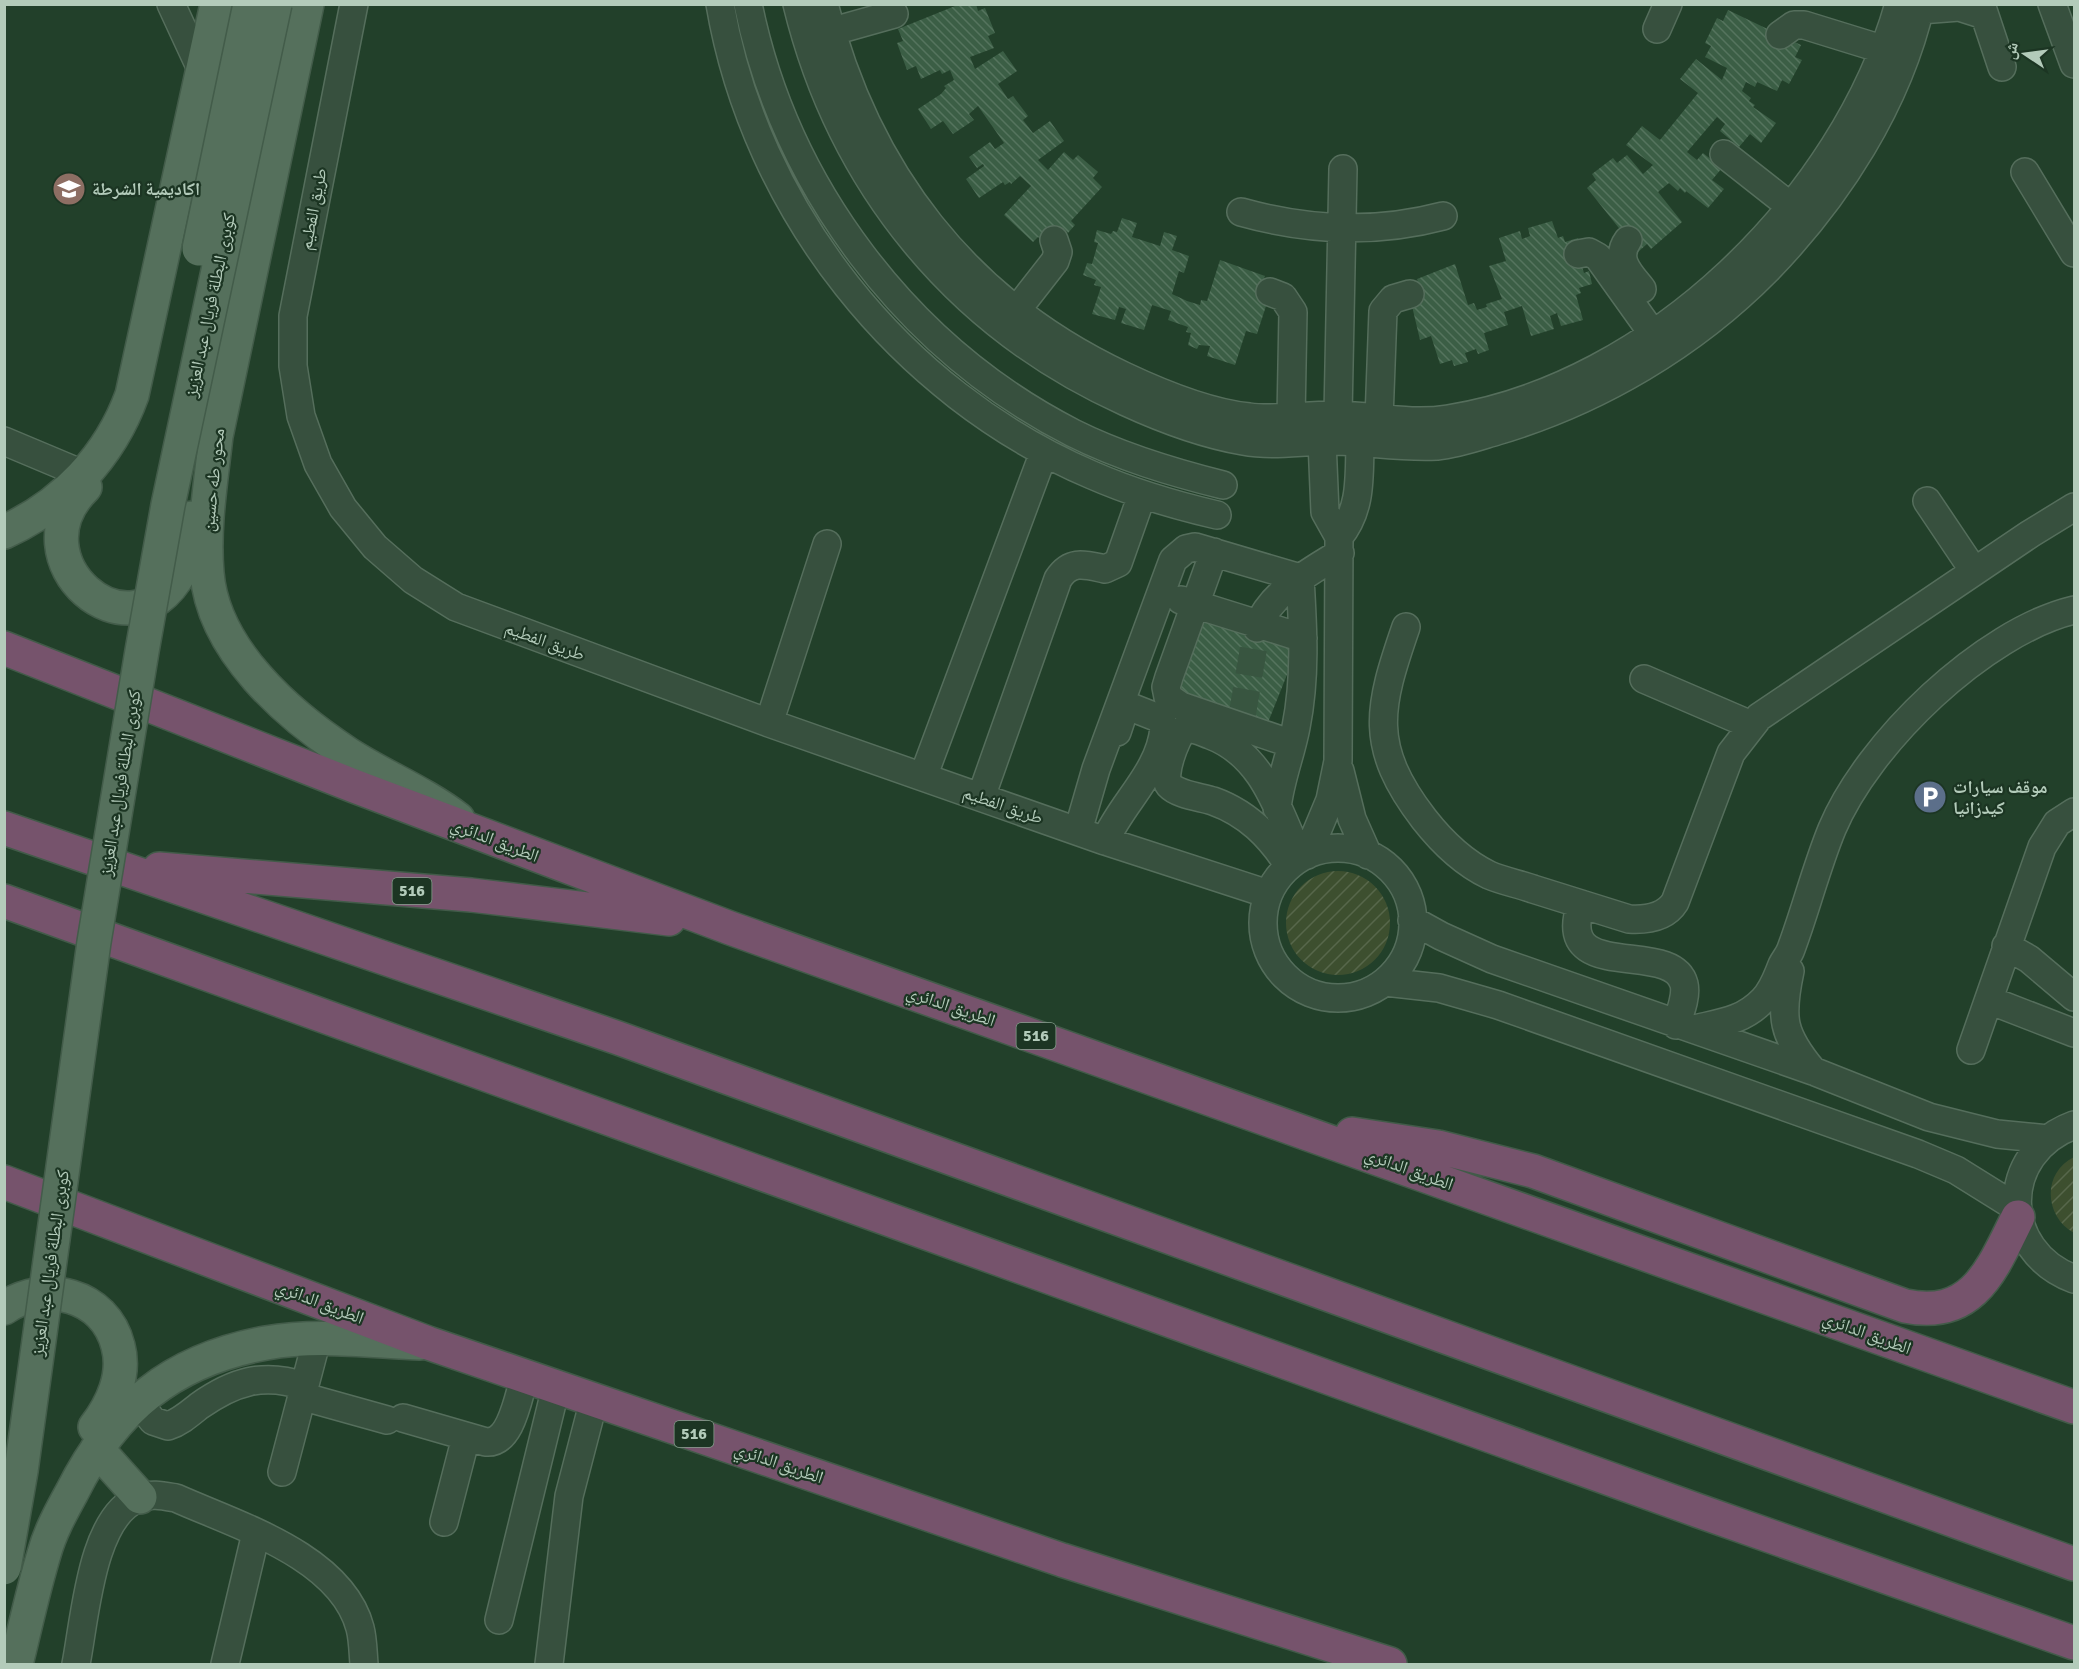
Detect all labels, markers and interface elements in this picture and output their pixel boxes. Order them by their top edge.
north arrow [1995,24,2055,84]
text: ش [2000,40,2023,61]
street label: طريق الفطيم [294,166,333,252]
school or university icon: اكاديمية الشرطة [51,171,87,207]
place label: اكاديمية الشرطة [92,178,200,200]
street label: كوبرى البطلة فريال عبد العزيز [180,210,240,400]
street label: محور طه حسين [197,427,229,533]
street label: طريق الفطيم [502,616,588,667]
street label: كوبرى البطلة فريال عبد العزيز [94,688,146,878]
place label: موقف سيارات كيدزانيا [1953,776,2048,819]
parking icon: موقف سيارات كيدزانيا [1912,779,1948,815]
street label: طريق الفطيم [960,781,1046,830]
street label: الطريق الدائري [447,813,542,870]
road number: 516 [392,878,432,904]
street label: الطريق الدائري [902,981,998,1035]
road number: 516 [1016,1023,1056,1049]
street label: الطريق الدائري [1360,1143,1456,1199]
street label: كوبرى البطلة فريال عبد العزيز [26,1168,74,1358]
street label: الطريق الدائري [272,1275,367,1332]
street label: الطريق الدائري [1818,1307,1914,1363]
road number: 516 [674,1421,714,1447]
street label: الطريق الدائري [730,1438,826,1492]

